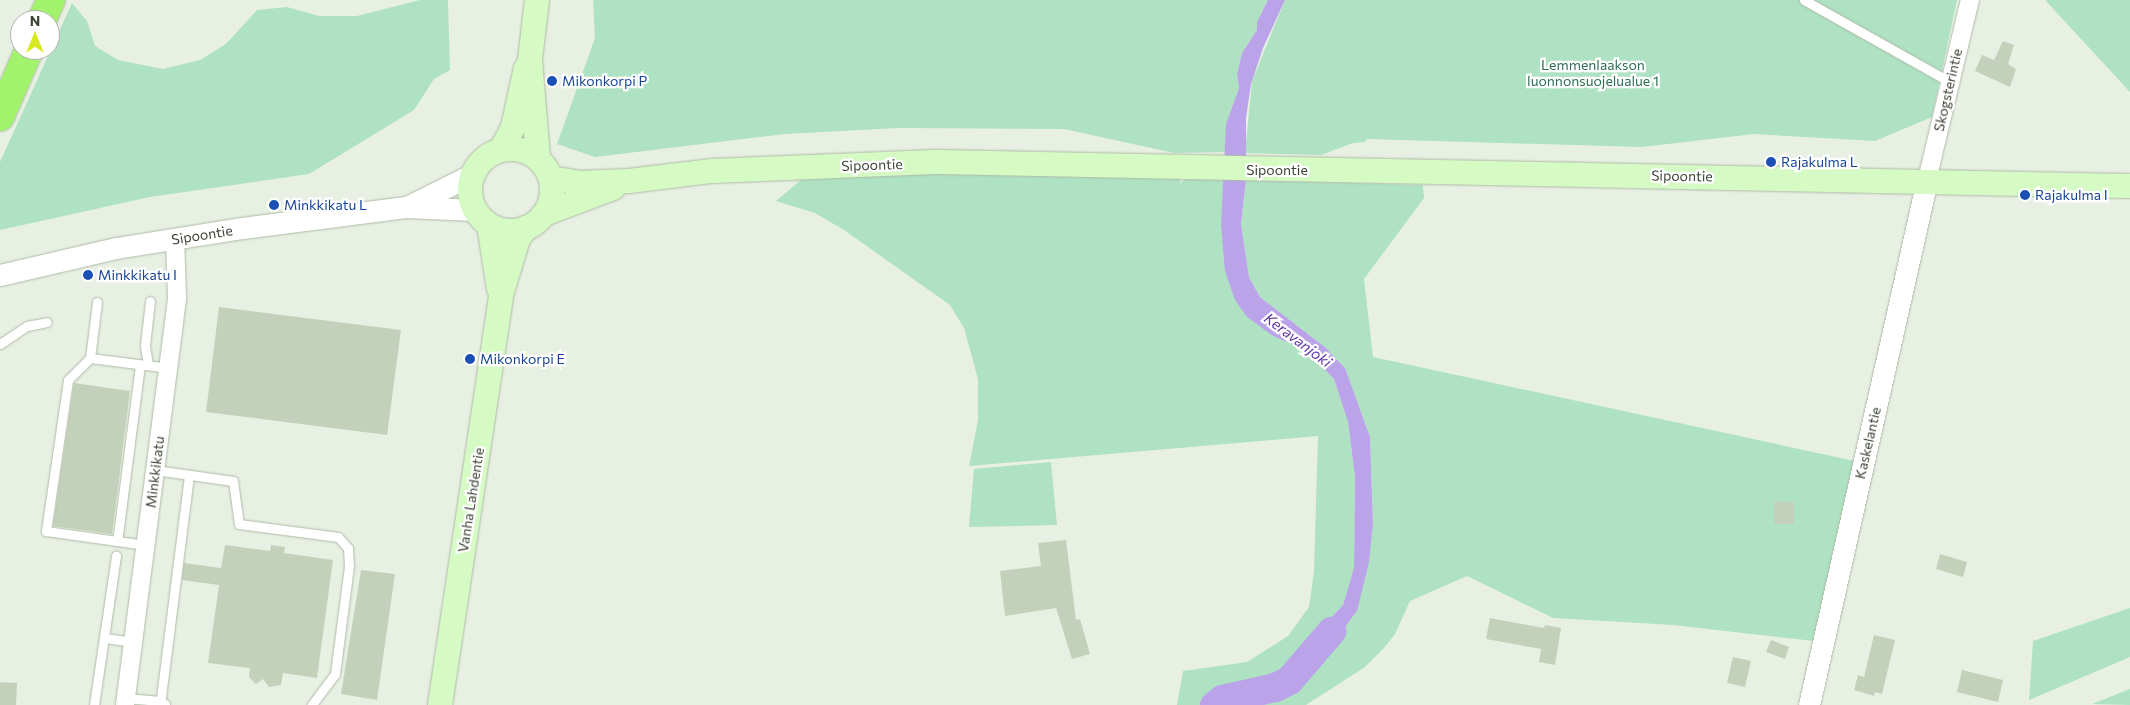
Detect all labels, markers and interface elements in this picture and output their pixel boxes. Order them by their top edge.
north arrow [10,10,60,60]
text: N [30,12,40,29]
street label: Skogsterintie [1930,47,1966,133]
park label: Lemmenlaakson luonnonsuojelualue 1 [1527,57,1659,90]
place label: Mikonkorpi P [562,73,647,89]
marker: Mikonkorpi P [546,75,558,87]
place label: Rajakulma L [1781,154,1858,170]
street label: Sipoontie [841,156,903,174]
marker: Rajakulma L [1765,156,1777,168]
street label: Sipoontie [1246,162,1308,178]
street label: Sipoontie [1651,167,1713,185]
place label: Rajakulma I [2035,187,2108,203]
marker: Rajakulma I [2019,189,2031,201]
place label: Minkkikatu L [284,197,367,213]
marker: Minkkikatu L [268,199,280,211]
street label: Sipoontie [170,222,234,248]
place label: Minkkikatu I [98,267,177,283]
marker: Minkkikatu I [82,269,94,281]
water label: Keravanjoki [1261,309,1335,371]
place label: Mikonkorpi E [480,351,565,367]
marker: Mikonkorpi E [464,353,476,365]
street label: Kaskelantie [1852,405,1884,481]
street label: Minkkikatu [142,435,168,509]
street label: Vanha Lahdentie [454,446,488,554]

